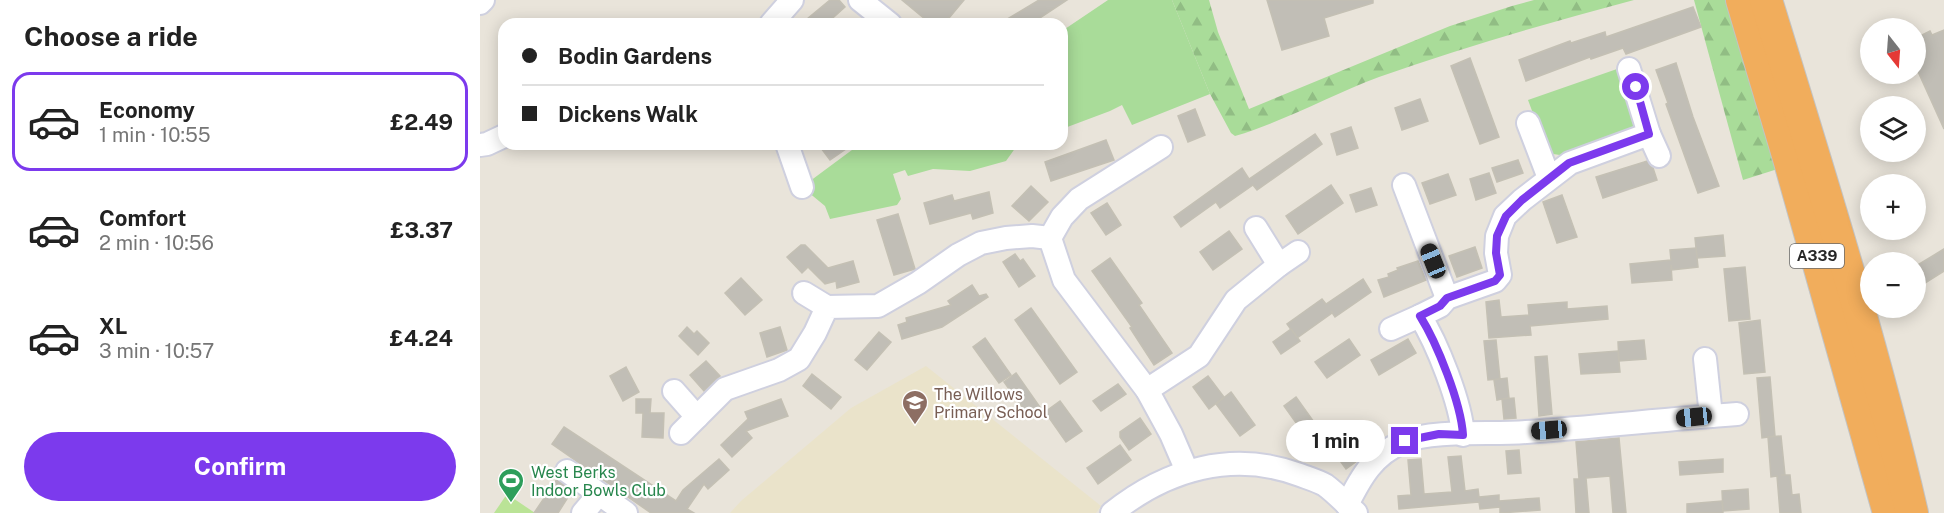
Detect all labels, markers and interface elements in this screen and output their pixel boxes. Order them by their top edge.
north arrow [1860,18,1926,84]
map controls [1860,18,1926,318]
text: Choose a ride [24,20,198,52]
text: Bodin Gardens [558,43,712,69]
route start [1622,73,1649,100]
icon: car [27,95,81,149]
button: layers [1860,96,1926,162]
text: Economy [99,97,195,123]
text: Dickens Walk [558,101,698,127]
text: £2.49 [390,109,453,135]
text: 1 min · 10:55 [99,123,211,147]
button: + [1860,174,1926,240]
icon: car [27,203,81,257]
text: Comfort [99,205,186,231]
text: £3.37 [390,217,453,243]
text: 2 min · 10:56 [99,231,214,255]
car [1418,241,1448,281]
road number: A339 [1790,244,1844,268]
button: − [1860,252,1926,318]
icon: car [27,311,81,365]
text: XL [99,313,127,339]
text: £4.24 [390,325,453,351]
text: 3 min · 10:57 [99,339,214,363]
place label: The Willows Primary School [934,385,1048,422]
school or university icon: The Willows Primary School [900,388,930,426]
car [1675,406,1713,428]
car [1530,419,1568,441]
callout: 1 min [1285,420,1384,462]
route end [1391,427,1418,454]
text: 1 min [1311,429,1360,453]
button: Confirm [24,432,456,501]
place label: West Berks Indoor Bowls Club [531,463,666,500]
sports icon: West Berks Indoor Bowls Club [496,466,526,504]

